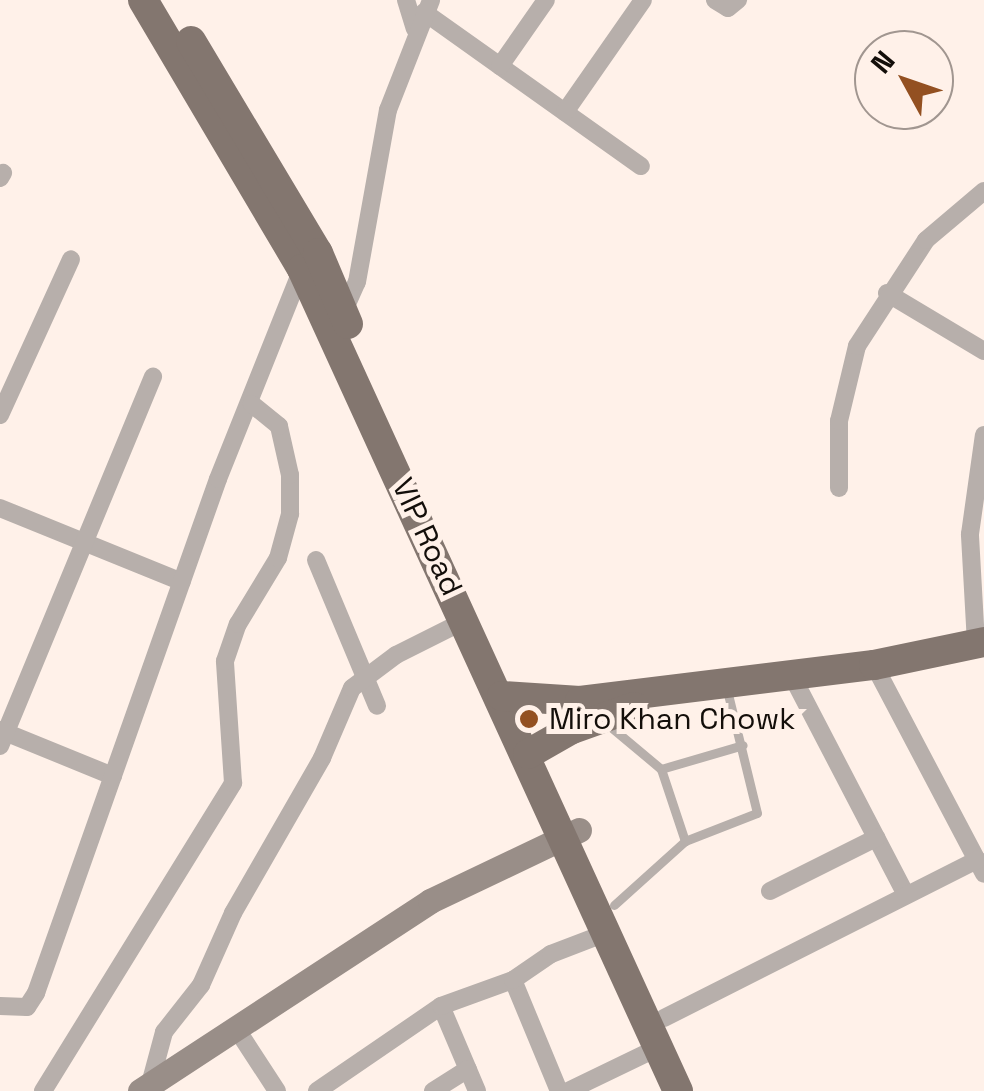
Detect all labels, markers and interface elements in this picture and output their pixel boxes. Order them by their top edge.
north arrow [854,30,954,130]
text: N [863,43,902,81]
street label: VIP Road [384,473,470,601]
place label: Miro Khan Chowk [549,701,795,737]
marker: Miro Khan Chowk [518,708,540,730]

